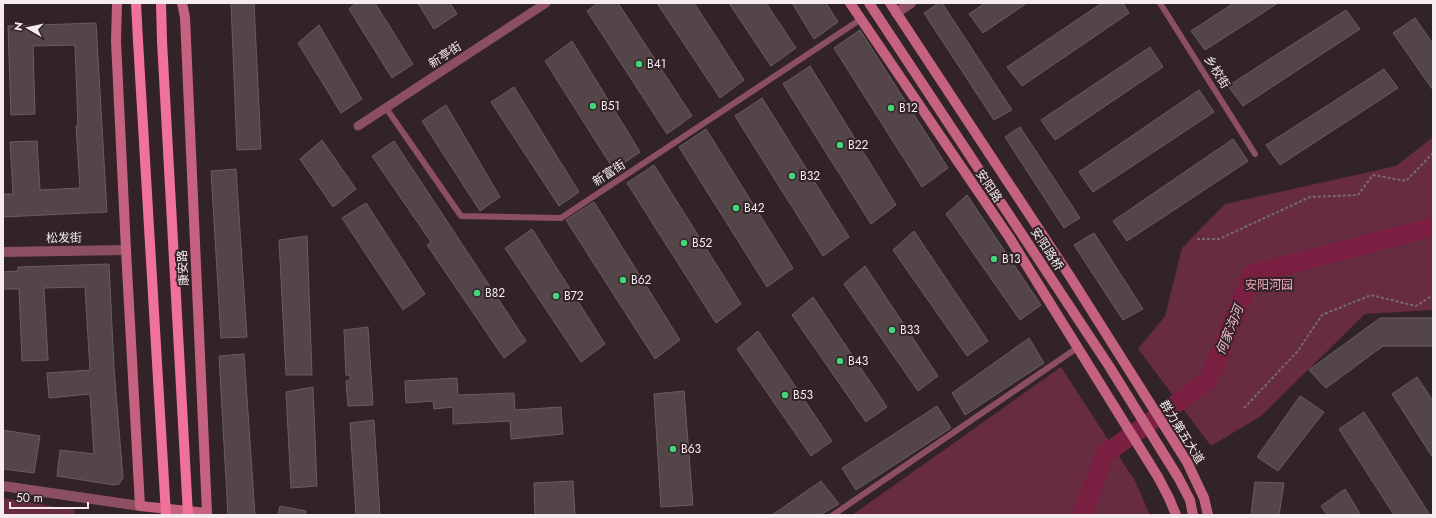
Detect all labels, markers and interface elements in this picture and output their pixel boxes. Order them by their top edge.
north arrow [8,8,48,48]
text: N [10,21,27,32]
street label: 新亭街 [425,38,465,72]
street label: 乡校街 [1200,52,1234,92]
place label: B41 [647,55,666,73]
marker: B41 [634,59,644,69]
place label: B51 [601,97,620,115]
place label: B12 [899,99,918,117]
marker: B51 [588,101,598,111]
marker: B12 [886,103,896,113]
place label: B22 [848,136,869,154]
marker: B22 [835,140,845,150]
street label: 新富街 [589,156,629,190]
street label: 安阳路 [971,166,1007,206]
place label: B32 [800,167,820,185]
marker: B32 [787,171,797,181]
place label: B42 [744,199,765,217]
marker: B42 [731,203,741,213]
street label: 安阳路桥 [1026,224,1068,274]
street label: 松发街 [46,229,82,247]
place label: B52 [692,234,712,252]
marker: B52 [679,238,689,248]
street label: 康安路 [173,250,193,286]
place label: B13 [1002,250,1021,268]
marker: B13 [989,254,999,264]
place label: B62 [631,271,652,289]
marker: B62 [618,275,628,285]
park label: 安阳河园 [1245,276,1293,294]
place label: B82 [485,284,505,302]
place label: B72 [564,287,584,305]
marker: B82 [472,288,482,298]
marker: B72 [551,291,561,301]
water label: 何家沟河 [1211,300,1249,358]
place label: B33 [900,321,920,339]
marker: B33 [887,325,897,335]
place label: B43 [848,352,869,370]
marker: B43 [835,356,845,366]
place label: B53 [793,386,813,404]
marker: B53 [780,390,790,400]
street label: 群力第五大道 [1155,397,1209,467]
place label: B63 [681,440,702,458]
marker: B63 [668,444,678,454]
scale bar [10,484,88,510]
text: 50 m [16,489,43,507]

